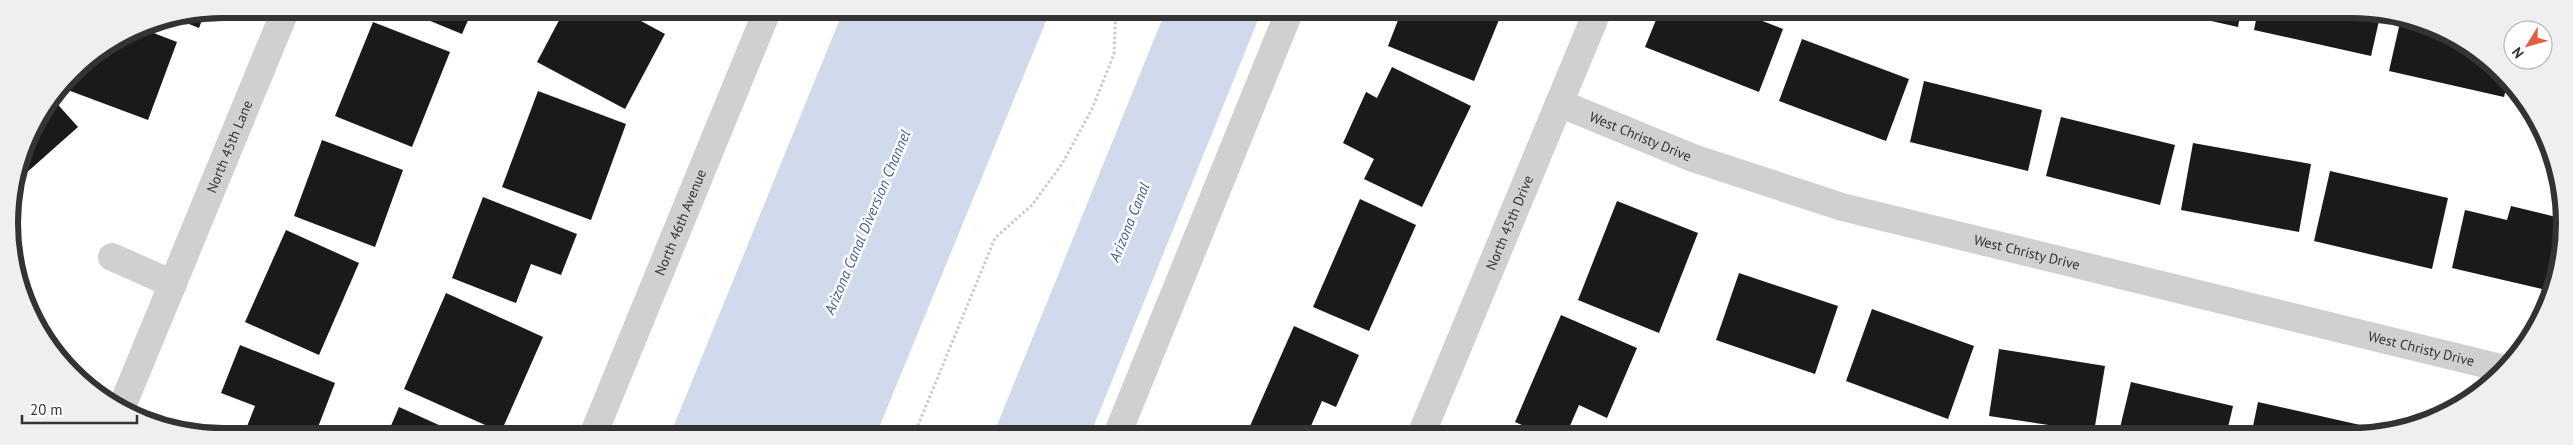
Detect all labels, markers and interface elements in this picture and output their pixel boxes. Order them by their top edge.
north arrow [2503,20,2553,70]
text: N [2508,44,2528,62]
street label: North 45th Lane [202,98,256,195]
street label: West Christy Drive [1587,107,1694,165]
water label: Arizona Canal Diversion Channel [819,127,915,318]
street label: North 46th Avenue [651,167,710,278]
street label: North 45th Drive [1482,173,1537,273]
water label: Arizona Canal [1104,180,1154,265]
street label: West Christy Drive [1972,231,2082,274]
street label: West Christy Drive [2366,327,2476,370]
scale bar [22,392,138,424]
text: 20 m [30,400,63,419]

